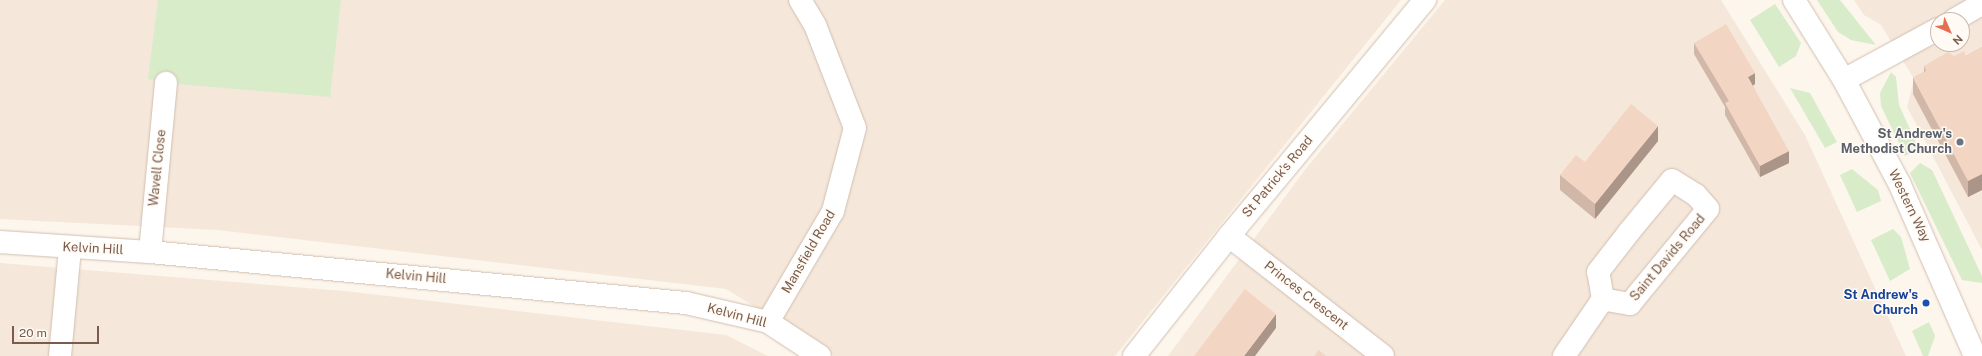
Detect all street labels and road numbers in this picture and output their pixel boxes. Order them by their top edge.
street label: Wavell Close [146,129,170,207]
street label: St Patrick's Road [1239,133,1317,221]
street label: Western Way [1885,167,1933,245]
street label: Mansfield Road [779,208,839,296]
street label: Saint Davids Road [1627,211,1709,305]
street label: Kelvin Hill [62,240,124,258]
street label: Princes Crescent [1261,258,1351,334]
street label: Kelvin Hill [385,267,447,287]
street label: Kelvin Hill [706,301,768,331]

